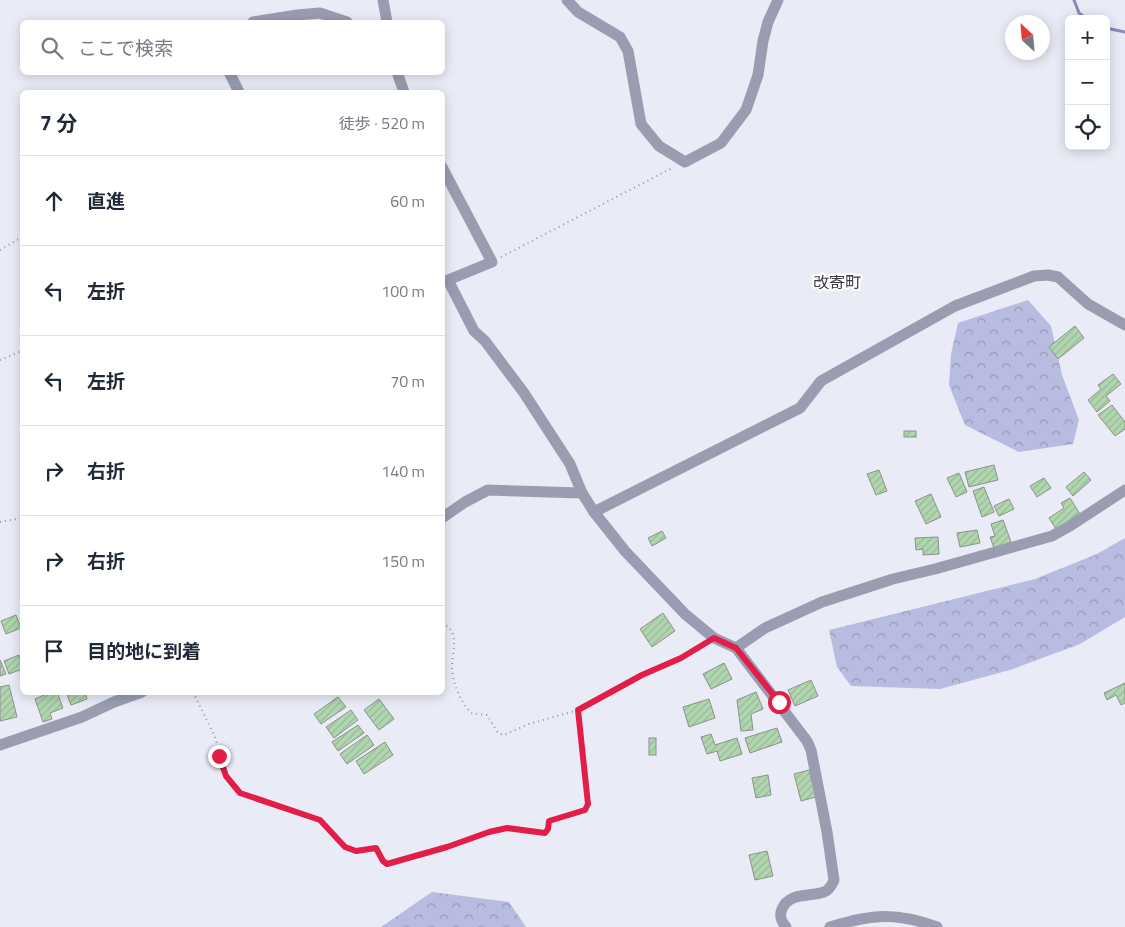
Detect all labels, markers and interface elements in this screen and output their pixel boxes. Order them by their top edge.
north arrow [1005,15,1050,60]
map controls [1065,15,1110,150]
button: + [1065,15,1110,60]
search box [20,20,445,75]
text: ここで検索 [78,33,173,62]
icon: search [38,34,66,62]
button: − [1065,60,1110,105]
button: locate [1065,105,1110,150]
text: 7 分 [40,107,77,139]
text: 徒歩 · 520 m [339,111,425,135]
text: 直進 [87,186,125,215]
icon: ahead [40,187,68,215]
text: 60 m [390,189,425,213]
district label: 改寄町 [813,270,861,294]
text: 左折 [87,276,125,305]
icon: left [40,277,68,305]
text: 100 m [381,279,425,303]
text: 左折 [87,366,125,395]
icon: left [40,367,68,395]
text: 70 m [390,369,425,393]
text: 右折 [87,456,125,485]
icon: right [40,457,68,485]
text: 140 m [381,459,425,483]
text: 右折 [87,546,125,575]
icon: right [40,547,68,575]
text: 150 m [381,549,425,573]
text: 目的地に到着 [87,636,201,665]
icon: arrive [40,637,68,665]
route start [768,691,791,714]
route end [208,745,231,768]

